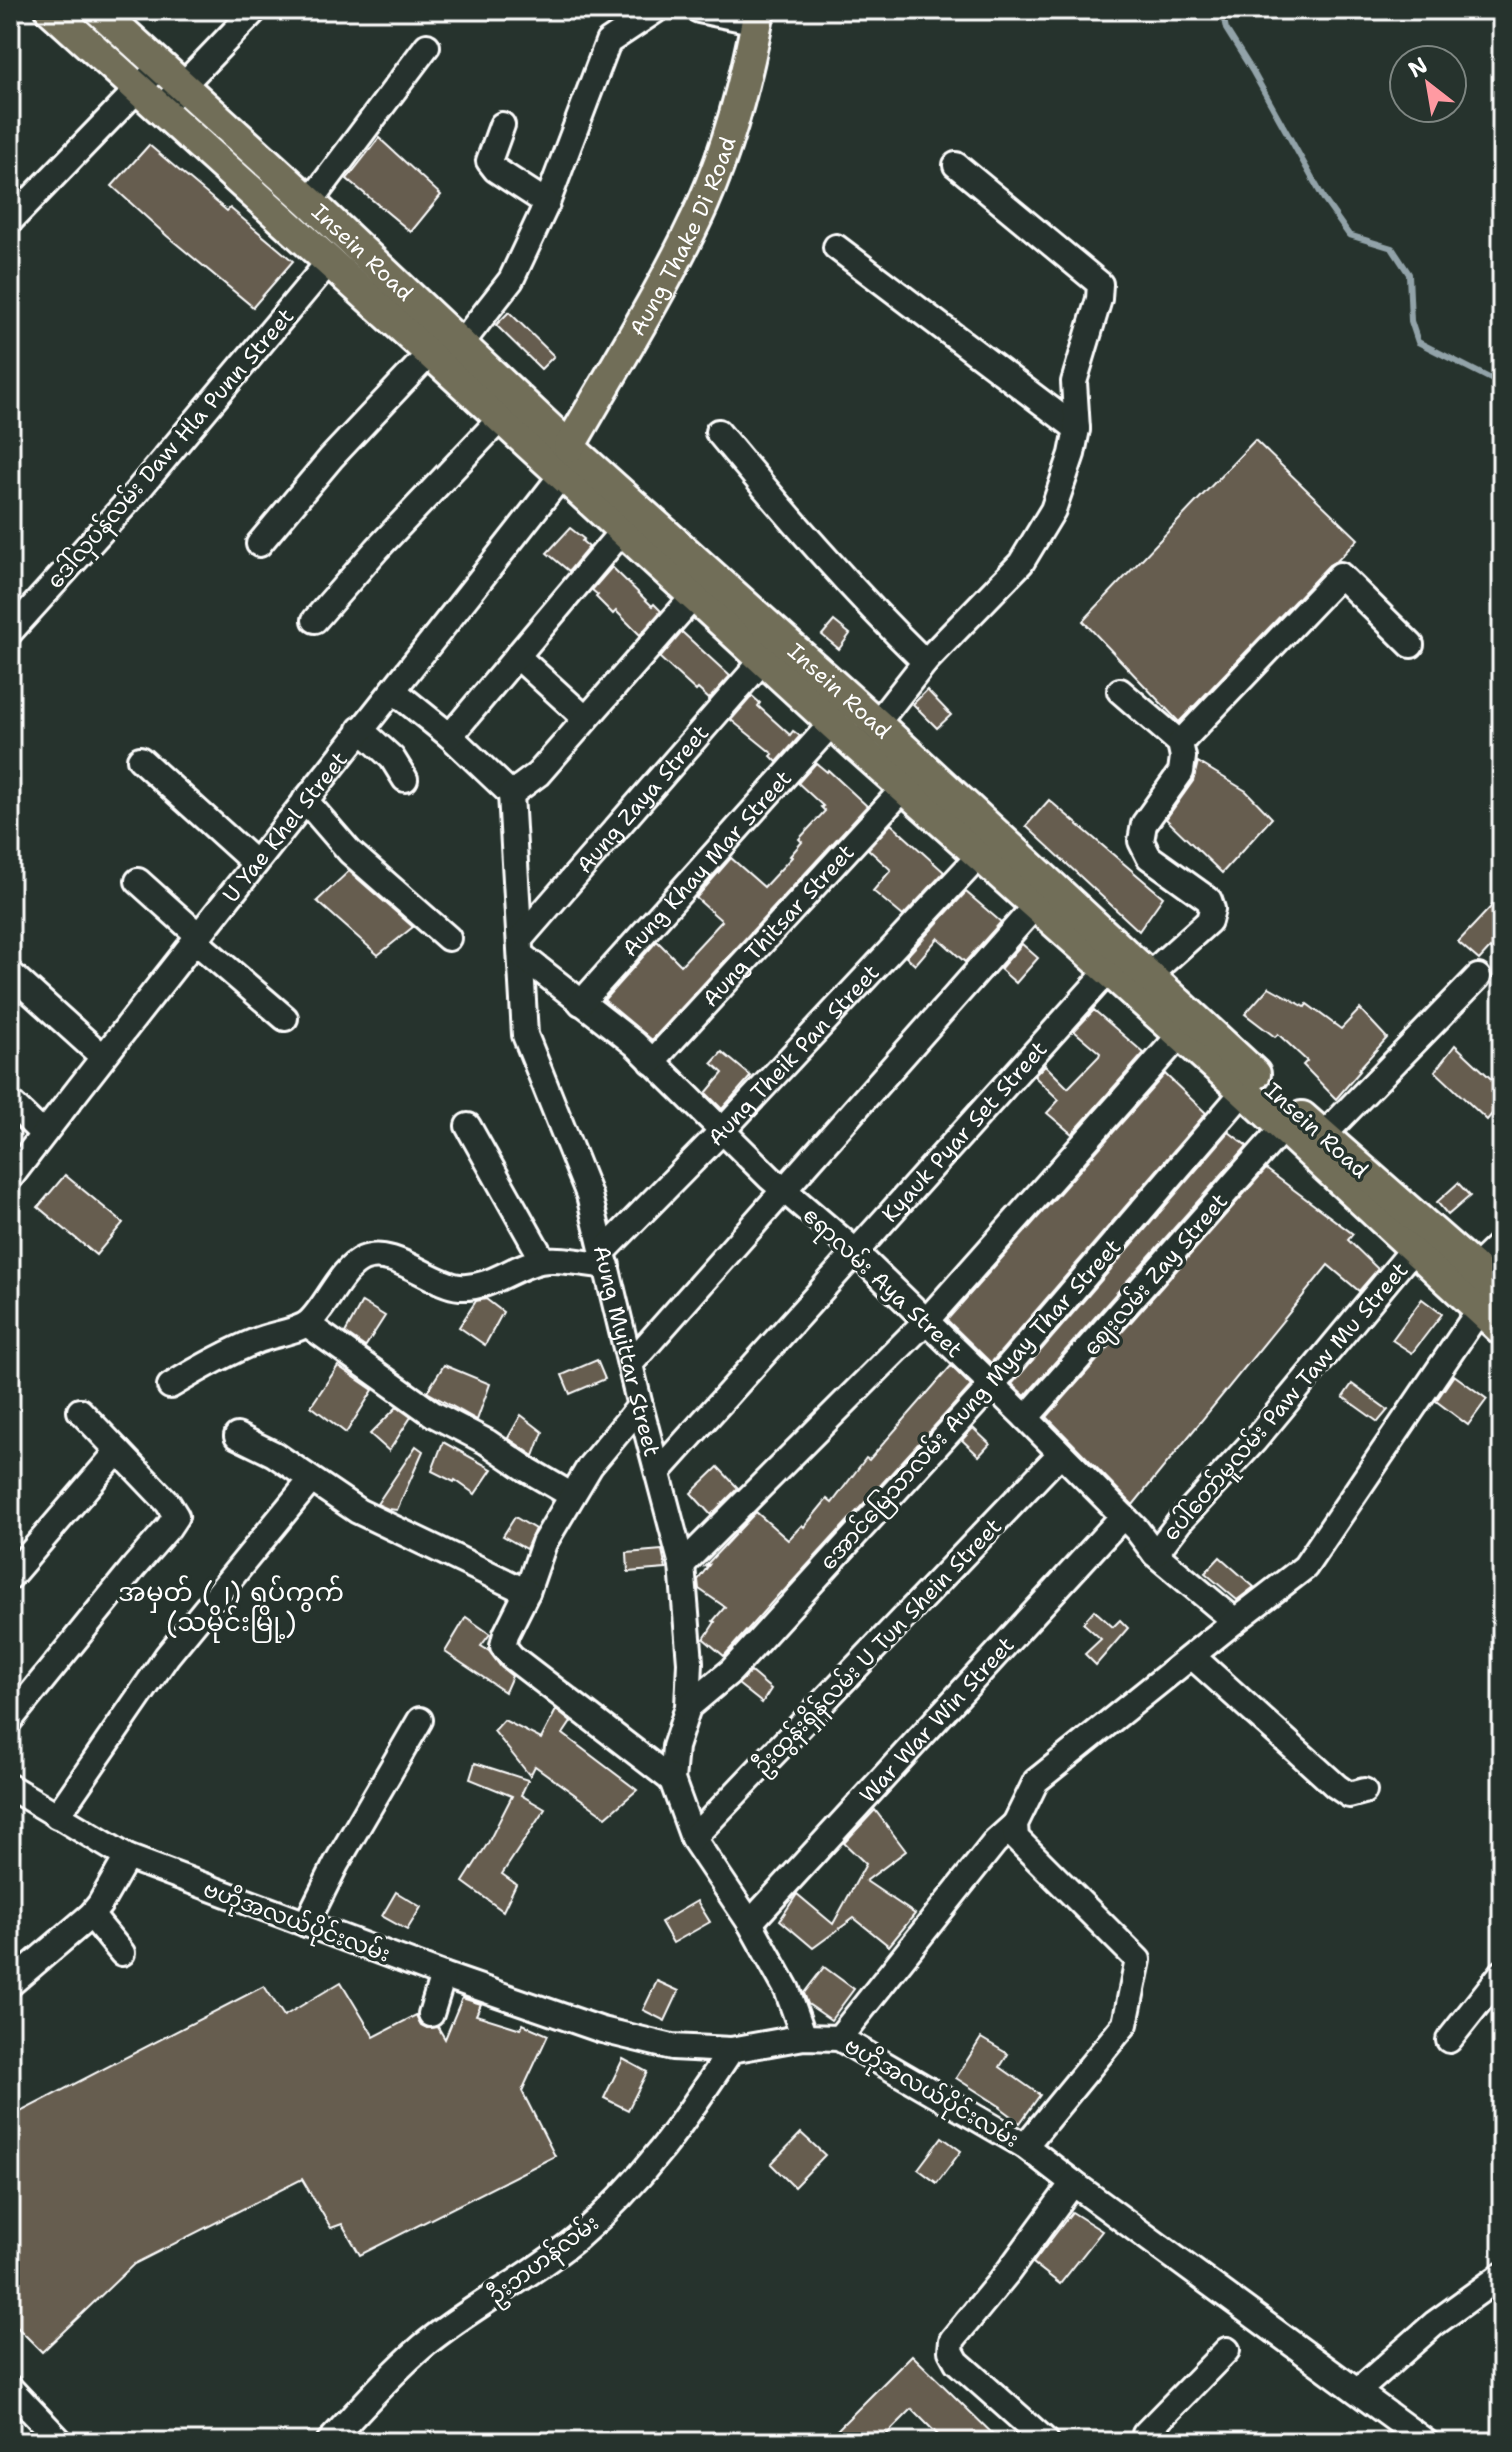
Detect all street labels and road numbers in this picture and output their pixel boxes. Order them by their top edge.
street label: Aung Thake Di Road [623,133,742,341]
street label: Insein Road [305,197,420,307]
street label: ဒေါ်လှပန်လမ်း Daw Hla Punn Street [40,301,302,596]
street label: Insein Road [781,637,897,745]
street label: Aung Zaya Street [570,719,715,879]
street label: U Yae Khel Street [216,745,354,909]
street label: Aung Khay Mar Street [616,764,798,963]
street label: Aung Thitsar Street [696,838,860,1013]
street label: Aung Theik Pan Street [702,958,885,1152]
street label: Kyauk Pyar Set Street [875,1035,1053,1228]
street label: Insein Road [1259,1076,1375,1185]
street label: ဈေးလမ်း Zay Street [1076,1186,1236,1364]
street label: ဧရာလမ်း Aya Street [795,1200,969,1366]
street label: အောင်မြေသာလမ်း Aung Myay Thar Street [813,1232,1129,1578]
street label: Aung Myittar Street [587,1242,667,1460]
street label: ပေါ်တော်မူလမ်း Paw Taw Mu Street [1156,1255,1417,1549]
street label: ဦးထွန်းရှိန်လမ်း U Tun Shein Street [746,1511,1010,1783]
street label: War War Win Street [853,1631,1020,1809]
street label: ဗဟိုအလယ်ပိုင်းလမ်း [198,1873,395,1972]
street label: ဗဟိုအလယ်ပိုင်းလမ်း [838,2030,1025,2157]
street label: ဦးဘဟန်လမ်း [481,2207,606,2313]

